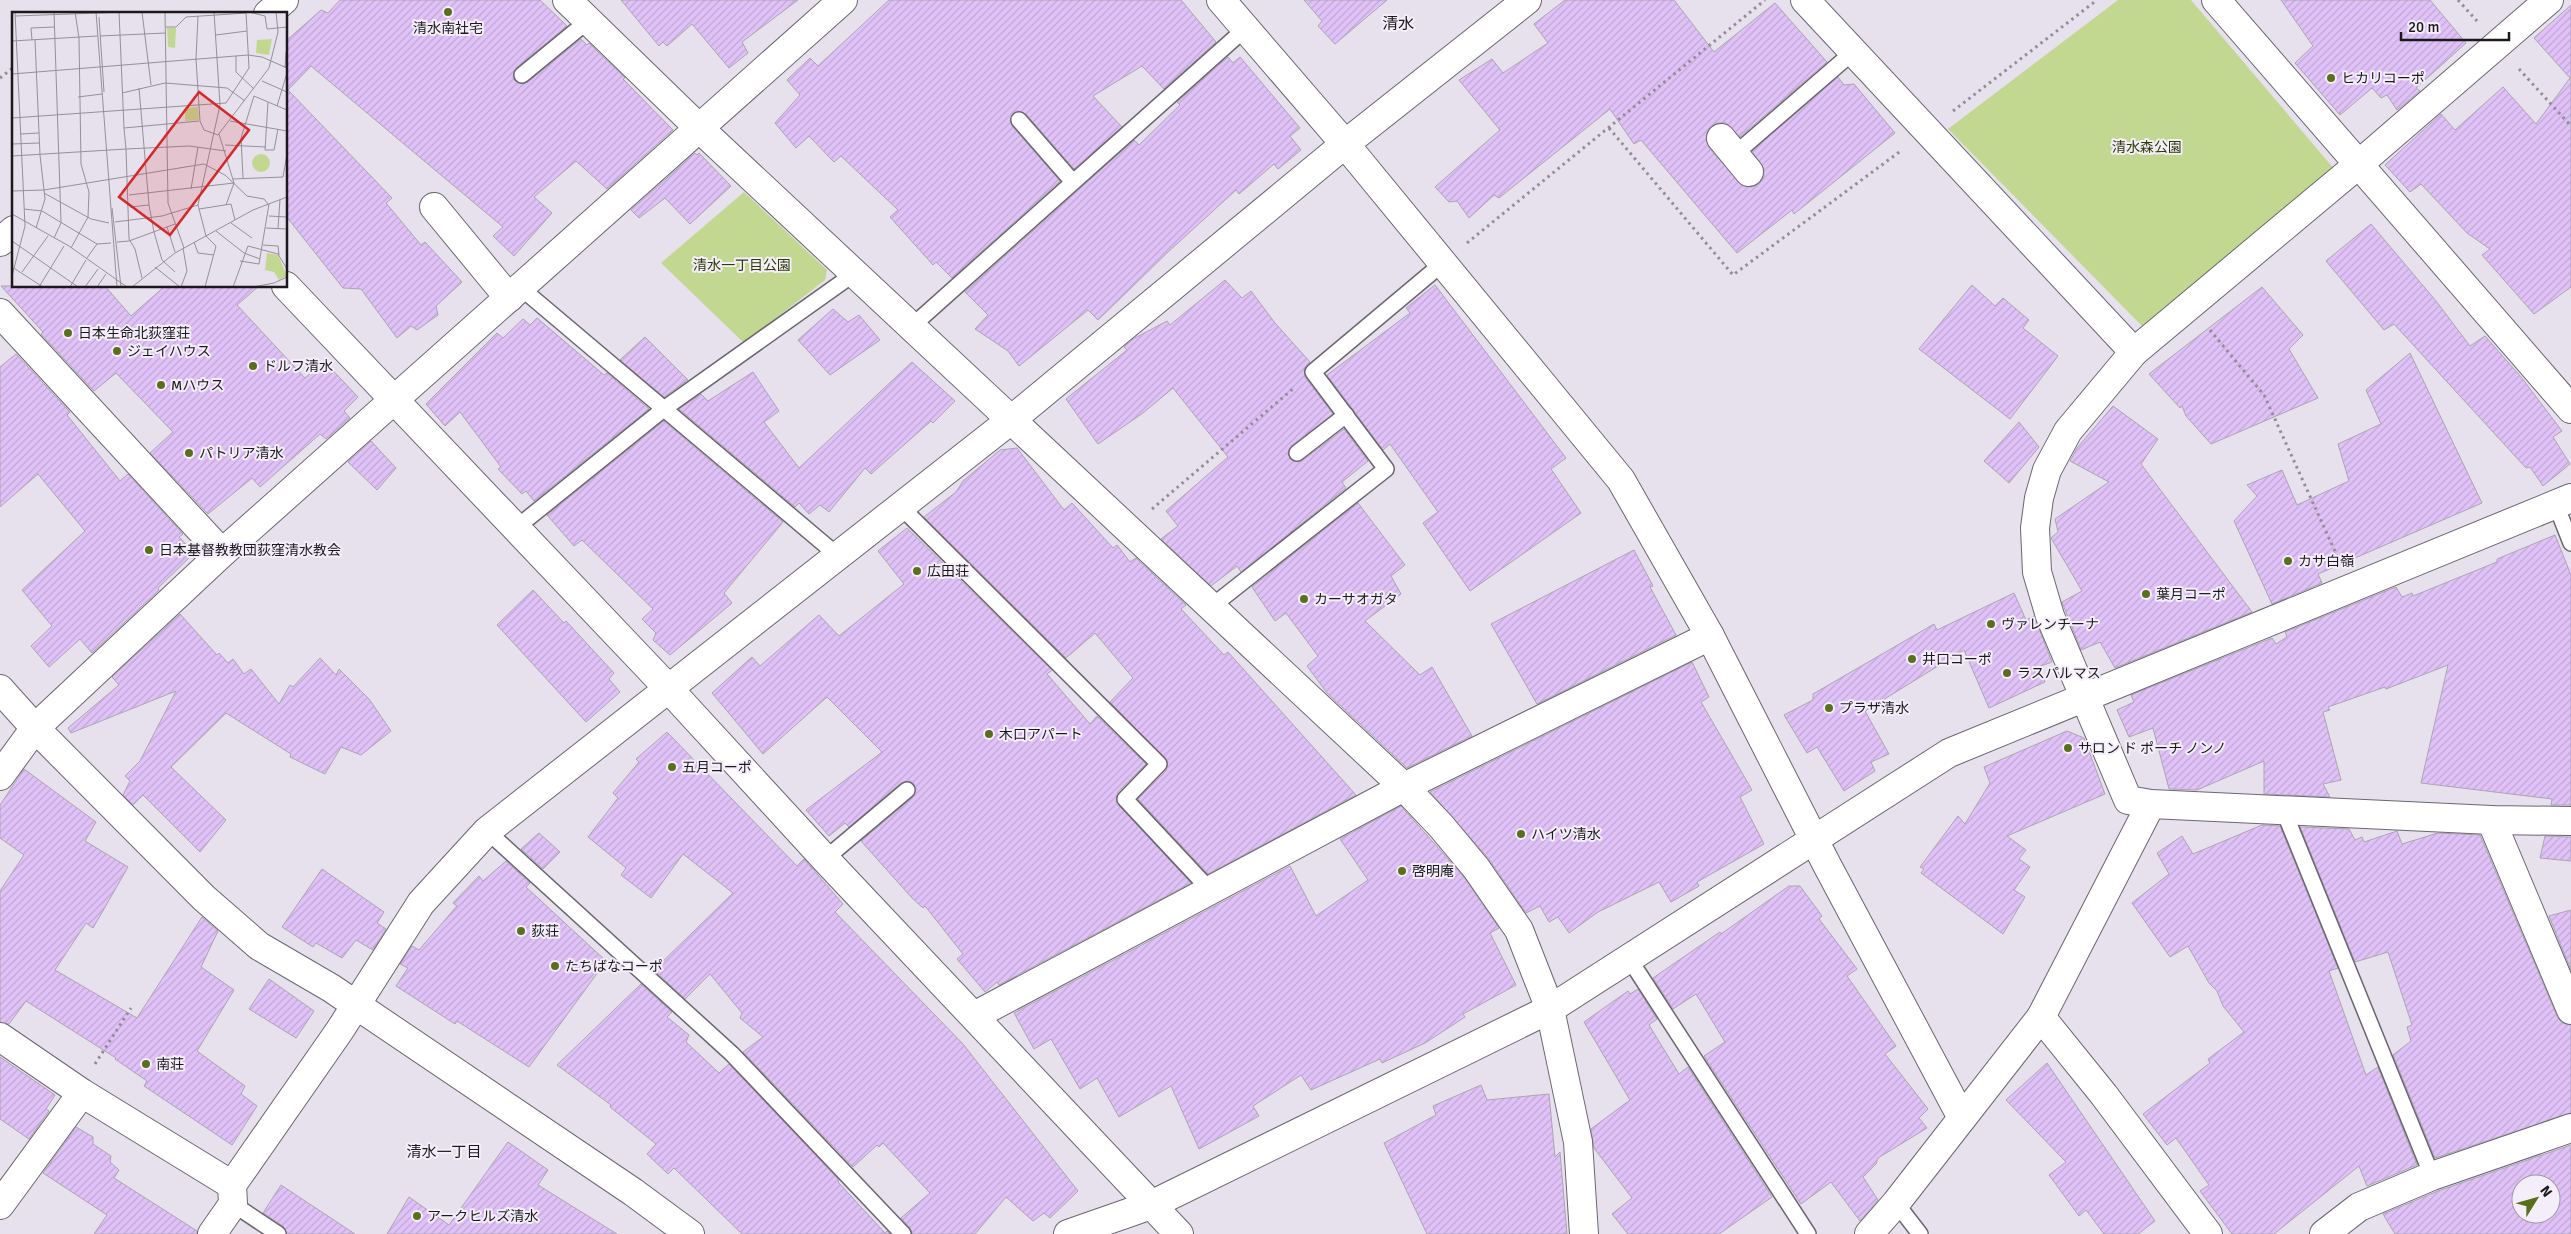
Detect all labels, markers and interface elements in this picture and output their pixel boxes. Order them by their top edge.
marker: 清水南社宅 [442,6,454,18]
scale bar [2401,10,2508,42]
inset map [12,12,288,288]
district label: 清水 [1382,14,1414,34]
text: 20 m [2408,18,2439,36]
place label: 清水南社宅 [413,20,483,37]
place label: ヒカリコーポ [2341,70,2425,87]
marker: ヒカリコーポ [2325,72,2337,84]
park label: 清水森公園 [2112,139,2182,156]
park label: 清水一丁目公園 [693,257,791,274]
place label: 日本生命北荻窪荘 [78,325,190,342]
marker: 日本生命北荻窪荘 [62,327,74,339]
place label: ジェイハウス [127,343,211,360]
marker: ジェイハウス [111,345,123,357]
place label: ドルフ清水 [263,358,333,375]
marker: ドルフ清水 [247,360,259,372]
place label: Mハウス [171,377,224,394]
marker: Mハウス [155,379,167,391]
place label: パトリア清水 [199,445,283,462]
marker: パトリア清水 [183,447,195,459]
place label: 日本基督教教団荻窪清水教会 [159,542,341,559]
marker: 日本基督教教団荻窪清水教会 [143,544,155,556]
place label: カサ白嶺 [2298,553,2354,570]
marker: カサ白嶺 [2282,555,2294,567]
place label: 広田荘 [927,563,969,580]
marker: 広田荘 [911,565,923,577]
place label: 葉月コーポ [2156,586,2226,603]
marker: 葉月コーポ [2140,588,2152,600]
place label: カーサオガタ [1314,591,1398,608]
marker: カーサオガタ [1298,593,1310,605]
place label: ヴァレンチーナ [2001,616,2099,633]
marker: ヴァレンチーナ [1985,618,1997,630]
place label: 井口コーポ [1922,651,1992,668]
marker: 井口コーポ [1906,653,1918,665]
place label: ラスパルマス [2017,665,2101,682]
marker: ラスパルマス [2001,667,2013,679]
place label: プラザ清水 [1839,700,1909,717]
marker: プラザ清水 [1823,702,1835,714]
place label: 木口アパート [999,726,1083,743]
marker: 木口アパート [983,728,995,740]
place label: サロン ド ポーチ ノンノ [2078,740,2227,757]
marker: サロン ド ポーチ ノンノ [2062,742,2074,754]
place label: 五月コーポ [682,759,752,776]
marker: 五月コーポ [666,761,678,773]
place label: ハイツ清水 [1531,826,1601,843]
marker: ハイツ清水 [1515,828,1527,840]
place label: 啓明庵 [1412,863,1454,880]
marker: 啓明庵 [1396,865,1408,877]
place label: 荻荘 [531,923,559,940]
marker: 荻荘 [515,925,527,937]
place label: たちばなコーポ [565,958,663,975]
marker: たちばなコーポ [549,960,561,972]
place label: 南荘 [156,1056,184,1073]
marker: 南荘 [140,1058,152,1070]
district label: 清水一丁目 [406,1143,482,1161]
north arrow [2511,1174,2561,1224]
text: N [2536,1182,2556,1200]
place label: アークヒルズ清水 [427,1208,538,1225]
marker: アークヒルズ清水 [411,1210,423,1222]

